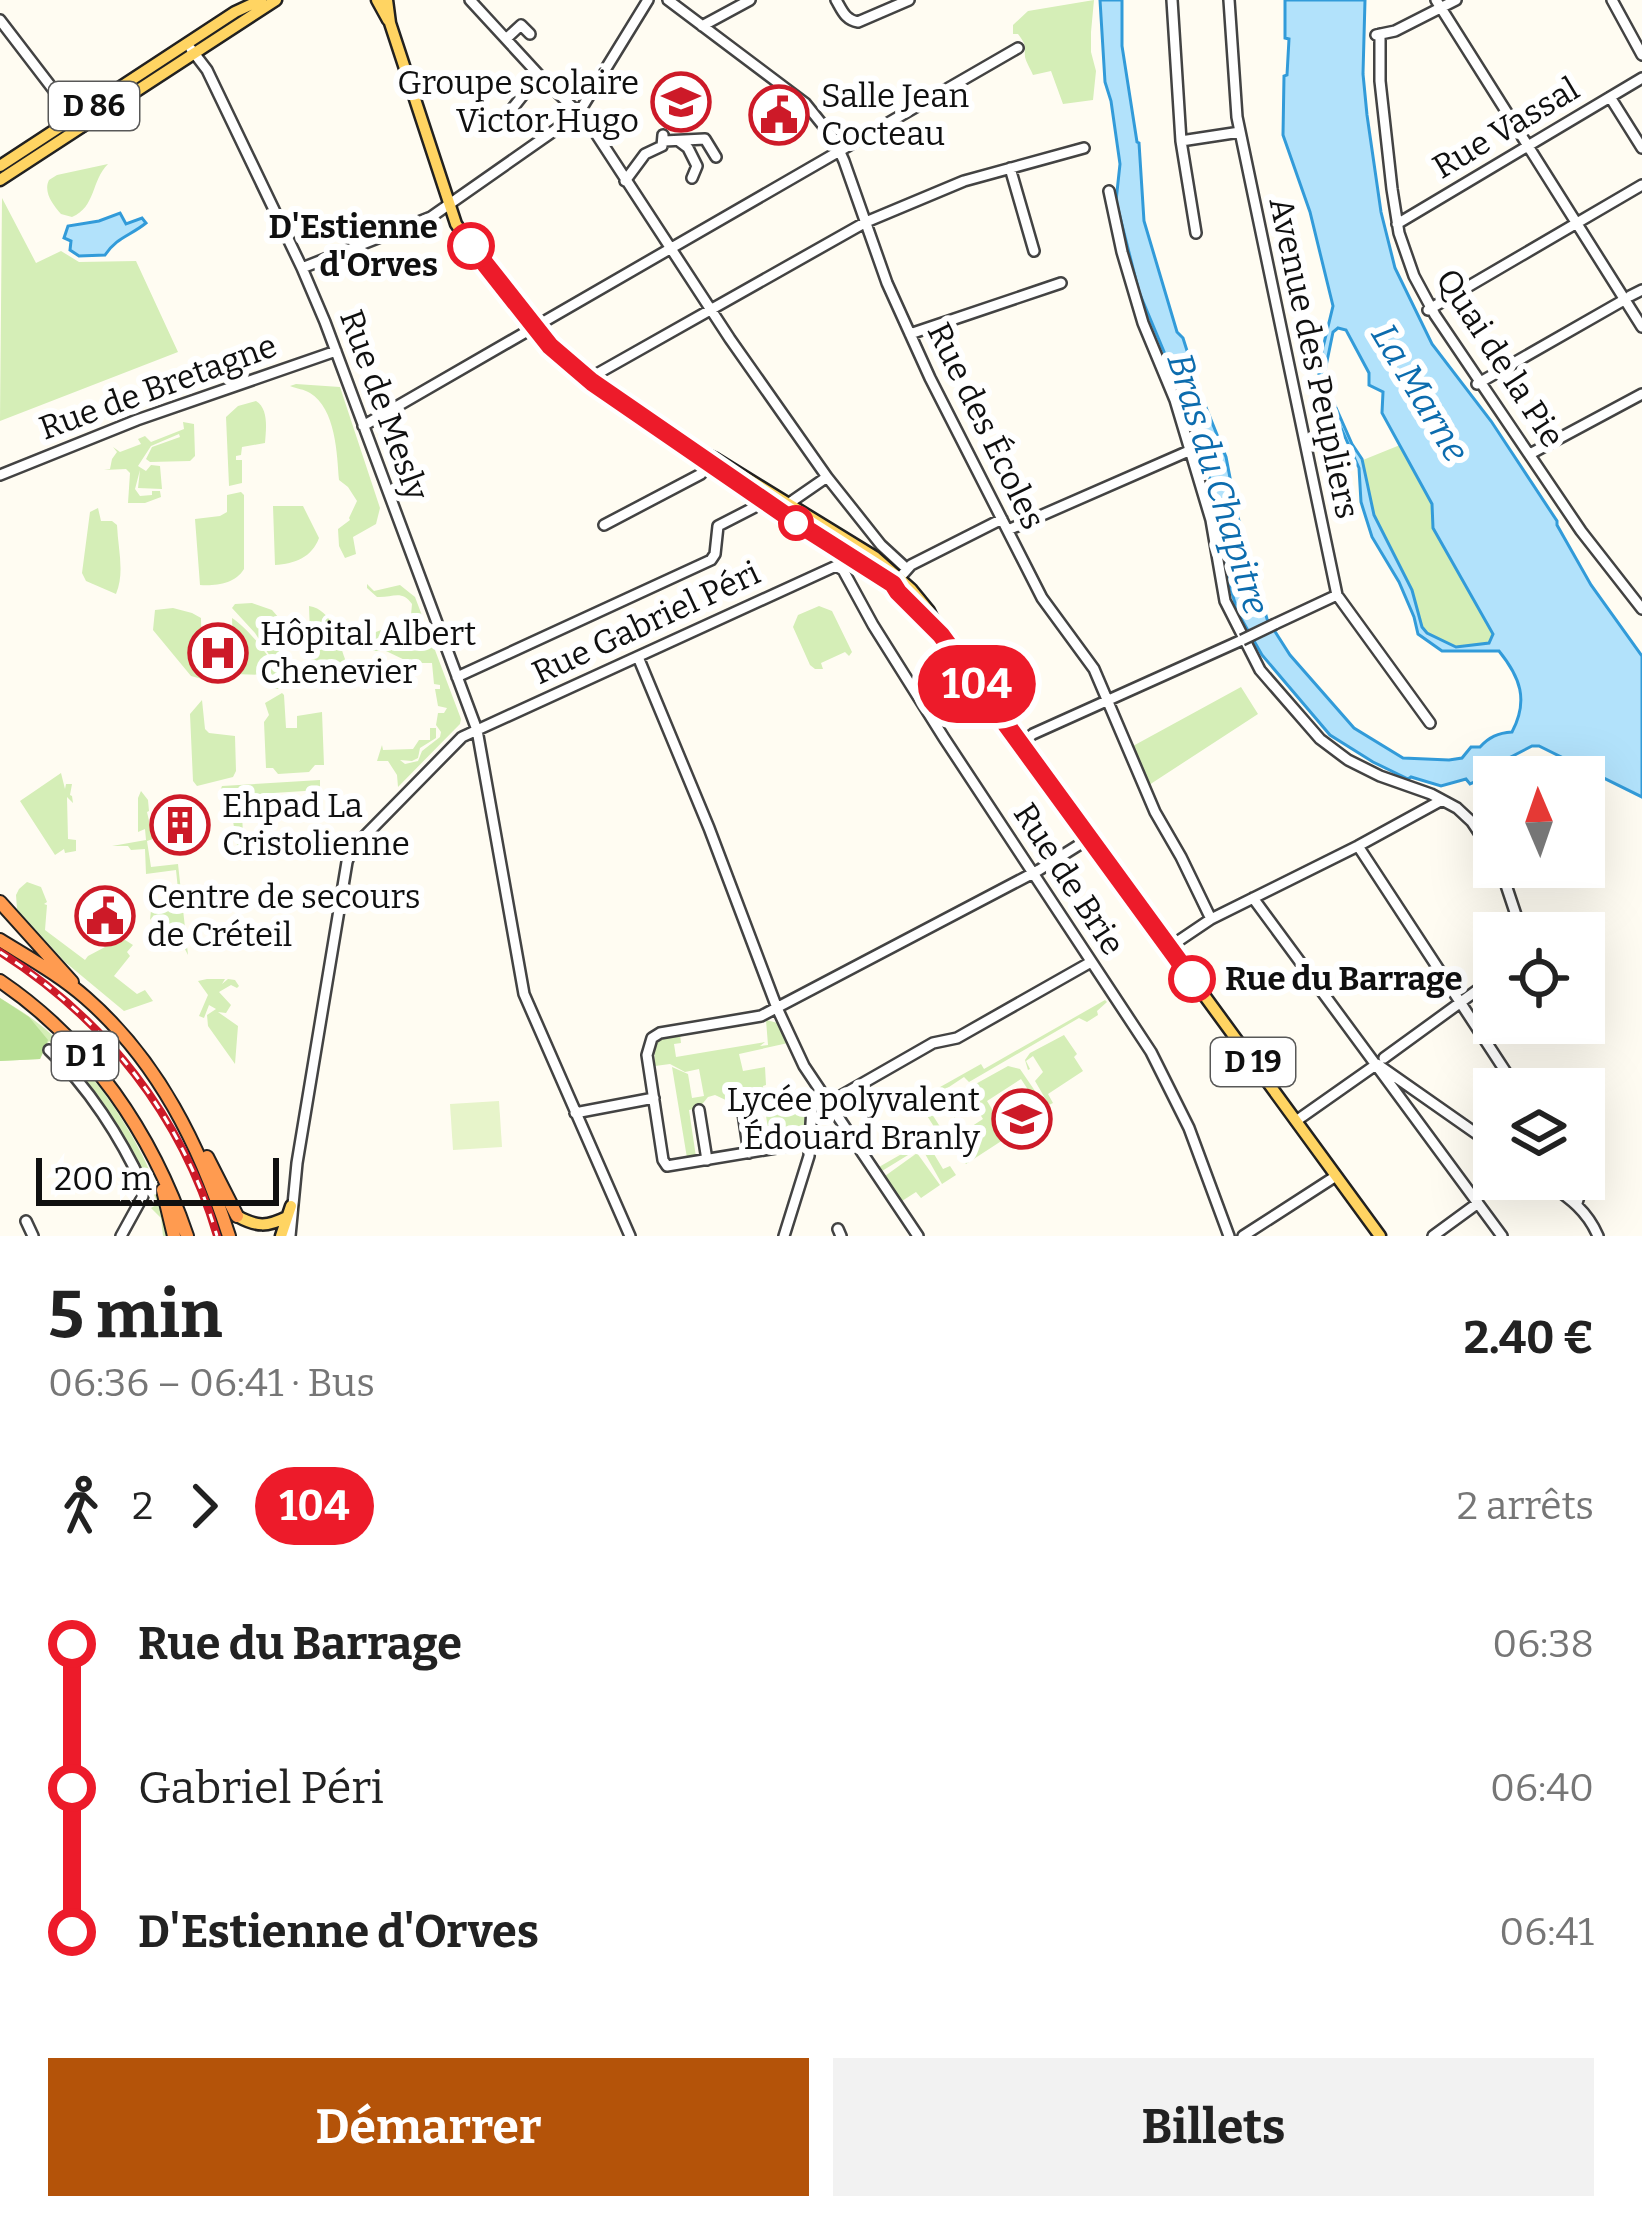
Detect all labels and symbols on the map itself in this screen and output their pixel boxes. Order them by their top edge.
place label: Groupe scolaire Victor Hugo [397,63,639,141]
street label: Rue Vassal [1426,69,1586,187]
school or university icon: Groupe scolaire Victor Hugo [650,71,712,133]
place label: Salle Jean Cocteau [821,76,969,154]
road number: D 86 [49,82,139,130]
public building icon: Salle Jean Cocteau [748,84,810,146]
street label: Avenue des Peupliers [1260,194,1368,522]
place label: D'Estienne d'Orves [268,207,438,285]
marker: D'Estienne d'Orves [449,224,493,268]
street label: Quai de la Pie [1427,261,1573,455]
street label: Rue de Mesly [331,304,437,506]
street label: Rue des Écoles [919,316,1053,536]
water label: La Marne [1362,316,1478,470]
street label: Rue de Bretagne [34,326,282,448]
water label: Bras du Chapitre [1157,348,1279,620]
unlabelled marker [780,507,812,539]
street label: Rue Gabriel Péri [526,553,766,693]
place label: Hôpital Albert Chenevier [260,614,476,692]
hospital icon: Hôpital Albert Chenevier [187,622,249,684]
line badge: 104 [908,645,1046,723]
north arrow [1473,756,1605,888]
place label: Ehpad La Cristolienne [222,786,410,864]
building icon: Ehpad La Cristolienne [149,794,211,856]
street label: Rue de Brie [1005,795,1133,963]
place label: Centre de secours de Créteil [147,877,420,955]
public building icon: Centre de secours de Créteil [74,885,136,947]
marker: Rue du Barrage [1170,957,1214,1001]
place label: Rue du Barrage [1225,959,1463,999]
road number: D 1 [52,1032,118,1080]
road number: D 19 [1211,1038,1295,1086]
place label: Lycée polyvalent Édouard Branly [727,1080,981,1158]
school or university icon: Lycée polyvalent Édouard Branly [991,1088,1053,1150]
scale bar [36,1152,279,1205]

